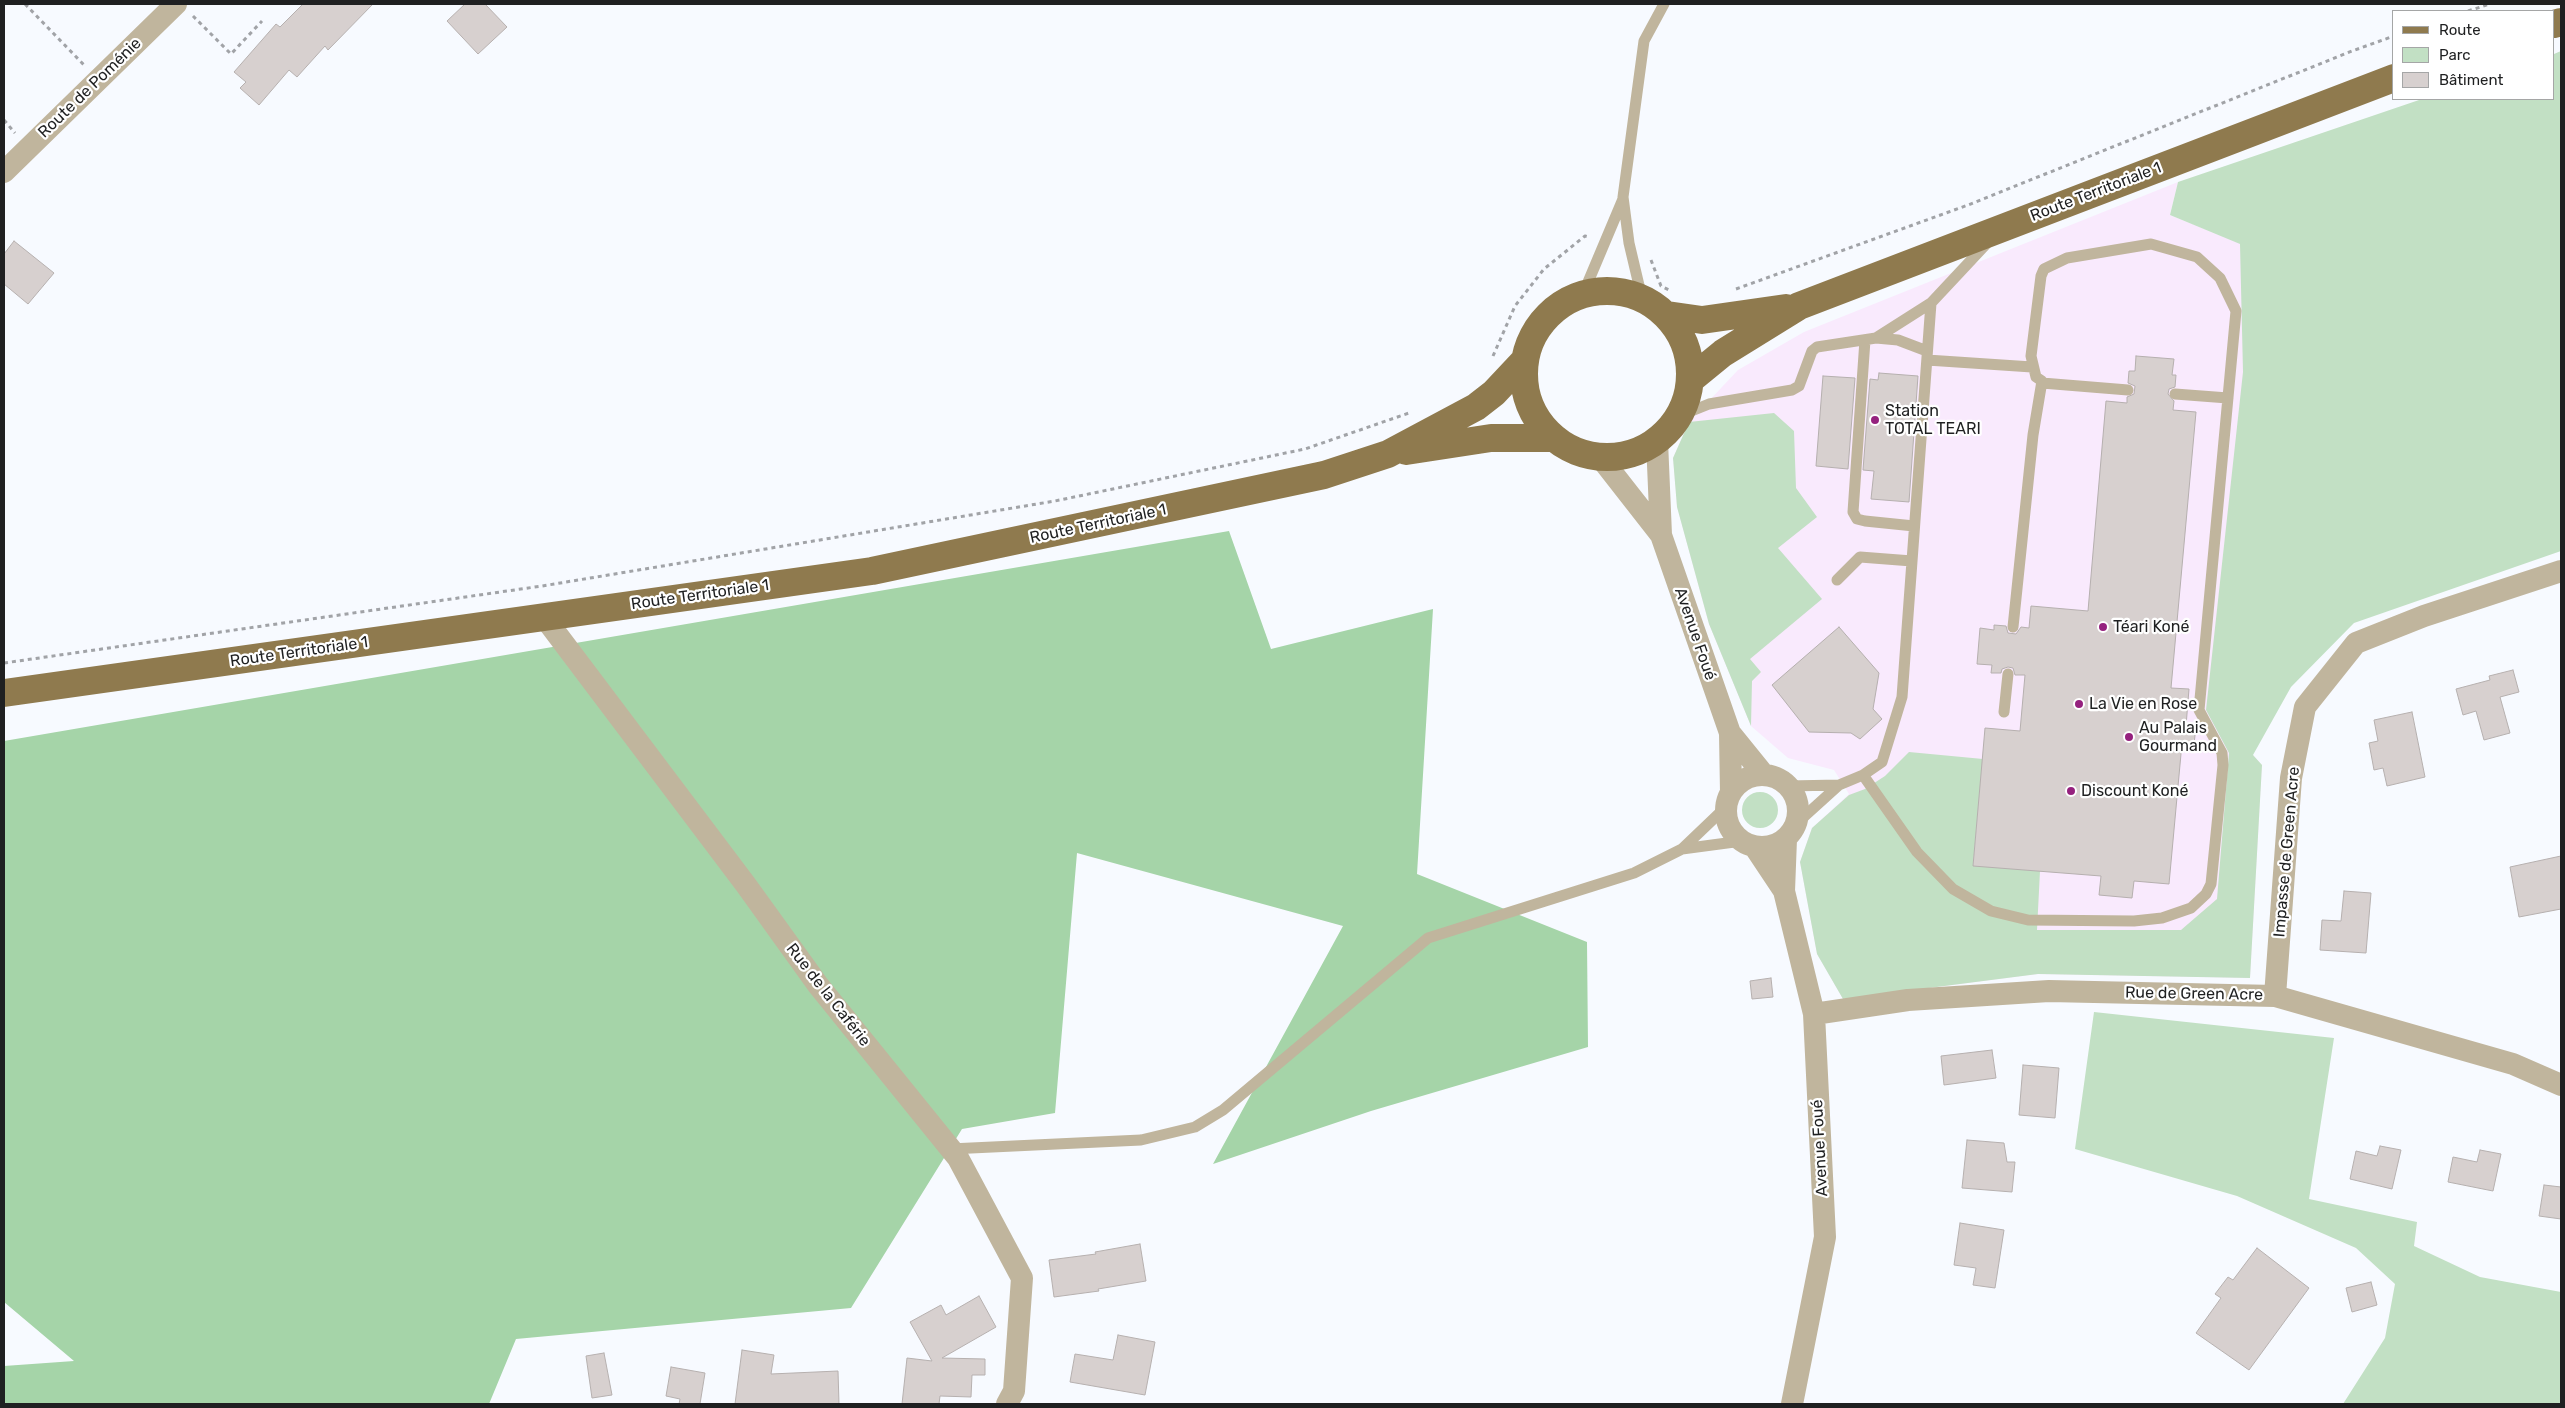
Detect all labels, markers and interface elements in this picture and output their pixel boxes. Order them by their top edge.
legend [2392,10,2555,100]
text: Route [2439,21,2481,39]
street label: Route de Poménie [34,34,146,142]
text: Parc [2439,46,2471,64]
text: Bâtiment [2439,71,2503,89]
street label: Route Territoriale 1 [2028,158,2164,226]
place label: Station TOTAL TEARI [1885,401,1981,439]
marker: Station TOTAL TEARI [1869,414,1881,426]
street label: Route Territoriale 1 [1028,500,1168,548]
street label: Route Territoriale 1 [630,576,770,614]
street label: Avenue Foué [1670,585,1720,683]
place label: Téari Koné [2113,617,2189,637]
marker: Téari Koné [2097,621,2109,633]
street label: Route Territoriale 1 [229,633,369,671]
place label: La Vie en Rose [2089,694,2197,714]
marker: La Vie en Rose [2073,698,2085,710]
place label: Au Palais Gourmand [2139,718,2217,756]
marker: Au Palais Gourmand [2123,731,2135,743]
street label: Impasse de Green Acre [2270,766,2304,938]
place label: Discount Koné [2081,781,2188,801]
marker: Discount Koné [2065,785,2077,797]
street label: Rue de la Caférie [782,940,874,1050]
street label: Rue de Green Acre [2125,983,2263,1005]
street label: Avenue Foué [1808,1099,1832,1197]

